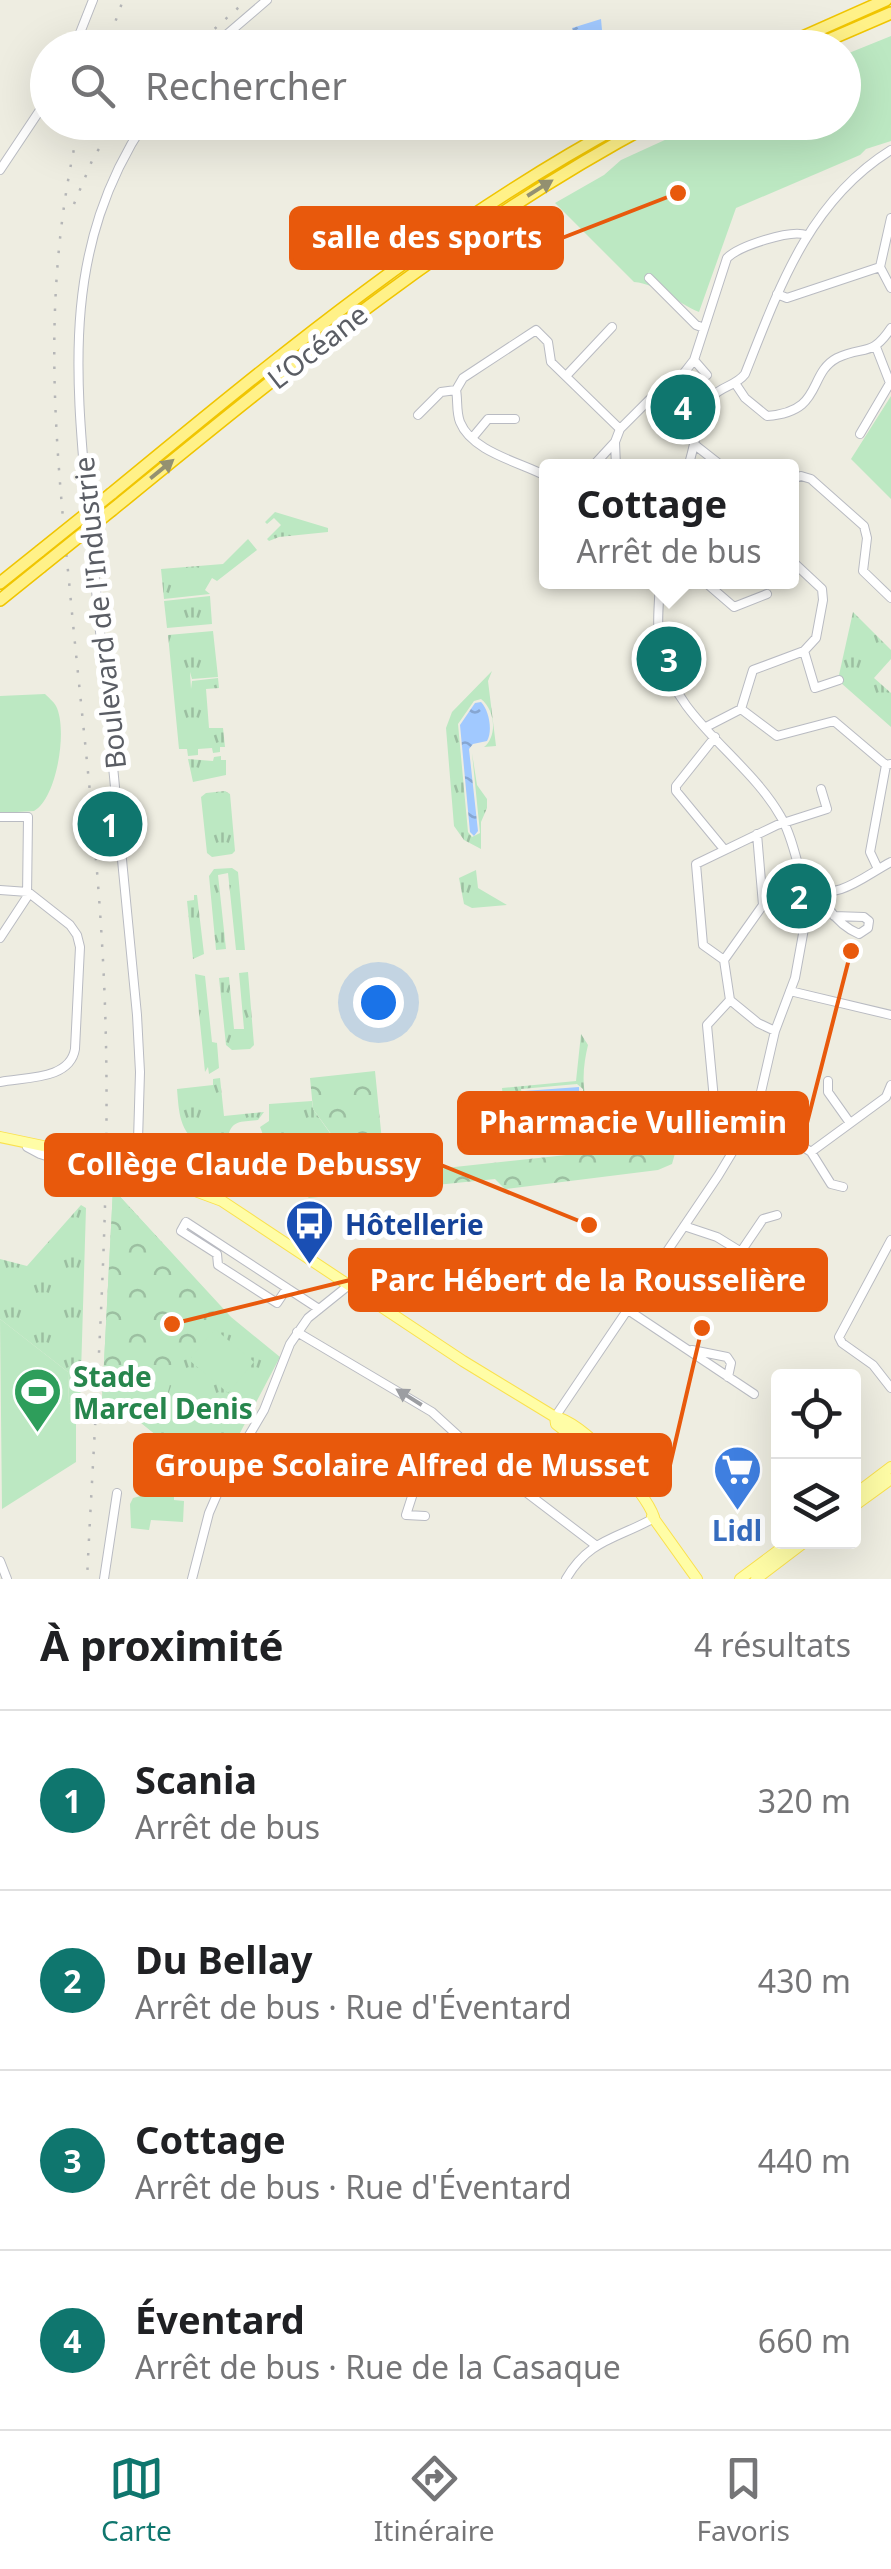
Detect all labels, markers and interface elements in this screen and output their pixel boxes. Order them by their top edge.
search box [30,30,861,140]
icon: search [65,58,120,113]
text: Rechercher [145,59,347,111]
one-way arrow [526,180,554,198]
callout: salle des sports [291,208,562,268]
text: salle des sports [312,216,542,257]
street label: L’Océane [259,295,375,397]
pin: 4 [650,370,716,444]
street label: Boulevard de l'Industrie [64,455,134,771]
one-way arrow [150,459,175,480]
popup [539,459,799,589]
text: Cottage [577,477,727,529]
text: Arrêt de bus [577,529,762,572]
pin: 3 [636,622,702,696]
pin: 1 [78,786,142,862]
pin: 2 [766,858,832,934]
your location [353,977,404,1028]
callout: Pharmacie Vulliemin [459,1093,807,1153]
text: Pharmacie Vulliemin [479,1101,787,1142]
callout: Collège Claude Debussy [46,1135,441,1195]
text: Collège Claude Debussy [67,1143,422,1184]
bus stop icon: Hôtellerie [284,1198,336,1266]
place label: Hôtellerie [345,1205,484,1243]
callout: Parc Hébert de la Rousselière [350,1250,826,1310]
text: Parc Hébert de la Rousselière [370,1259,806,1300]
place label: Stade Marcel Denis [73,1357,253,1427]
sports icon: Stade Marcel Denis [12,1366,64,1434]
map controls [771,1369,861,1549]
button: locate [771,1369,861,1459]
one-way arrow [395,1388,422,1406]
callout: Groupe Scolaire Alfred de Musset [135,1435,670,1495]
text: Groupe Scolaire Alfred de Musset [155,1444,649,1485]
supermarket icon: Lidl [711,1444,763,1512]
button: layers [771,1459,861,1549]
place label: Lidl [712,1511,762,1549]
text: À proximité [40,1616,284,1673]
text: 4 résultats [694,1623,851,1666]
text: Scania [135,1753,257,1805]
text: 1 [63,1779,82,1822]
text: 320 m [758,1779,851,1822]
text: Arrêt de bus [135,1805,320,1848]
text: Du Bellay [135,1933,312,1985]
text: 2 [63,1959,82,2002]
text: 430 m [758,1959,851,2002]
text: Arrêt de bus · Rue d'Éventard [135,1985,572,2028]
text: Cottage [135,2113,286,2165]
text: 3 [63,2139,82,2182]
text: 440 m [758,2139,851,2182]
text: Arrêt de bus · Rue d'Éventard [135,2165,572,2208]
text: Éventard [135,2293,305,2345]
text: 4 [63,2319,82,2362]
text: 660 m [758,2319,851,2362]
text: Arrêt de bus · Rue de la Casaque [135,2345,621,2388]
tab: Carte [101,2451,172,2549]
tab: Itinéraire [374,2451,494,2549]
tab: Favoris [696,2451,790,2549]

